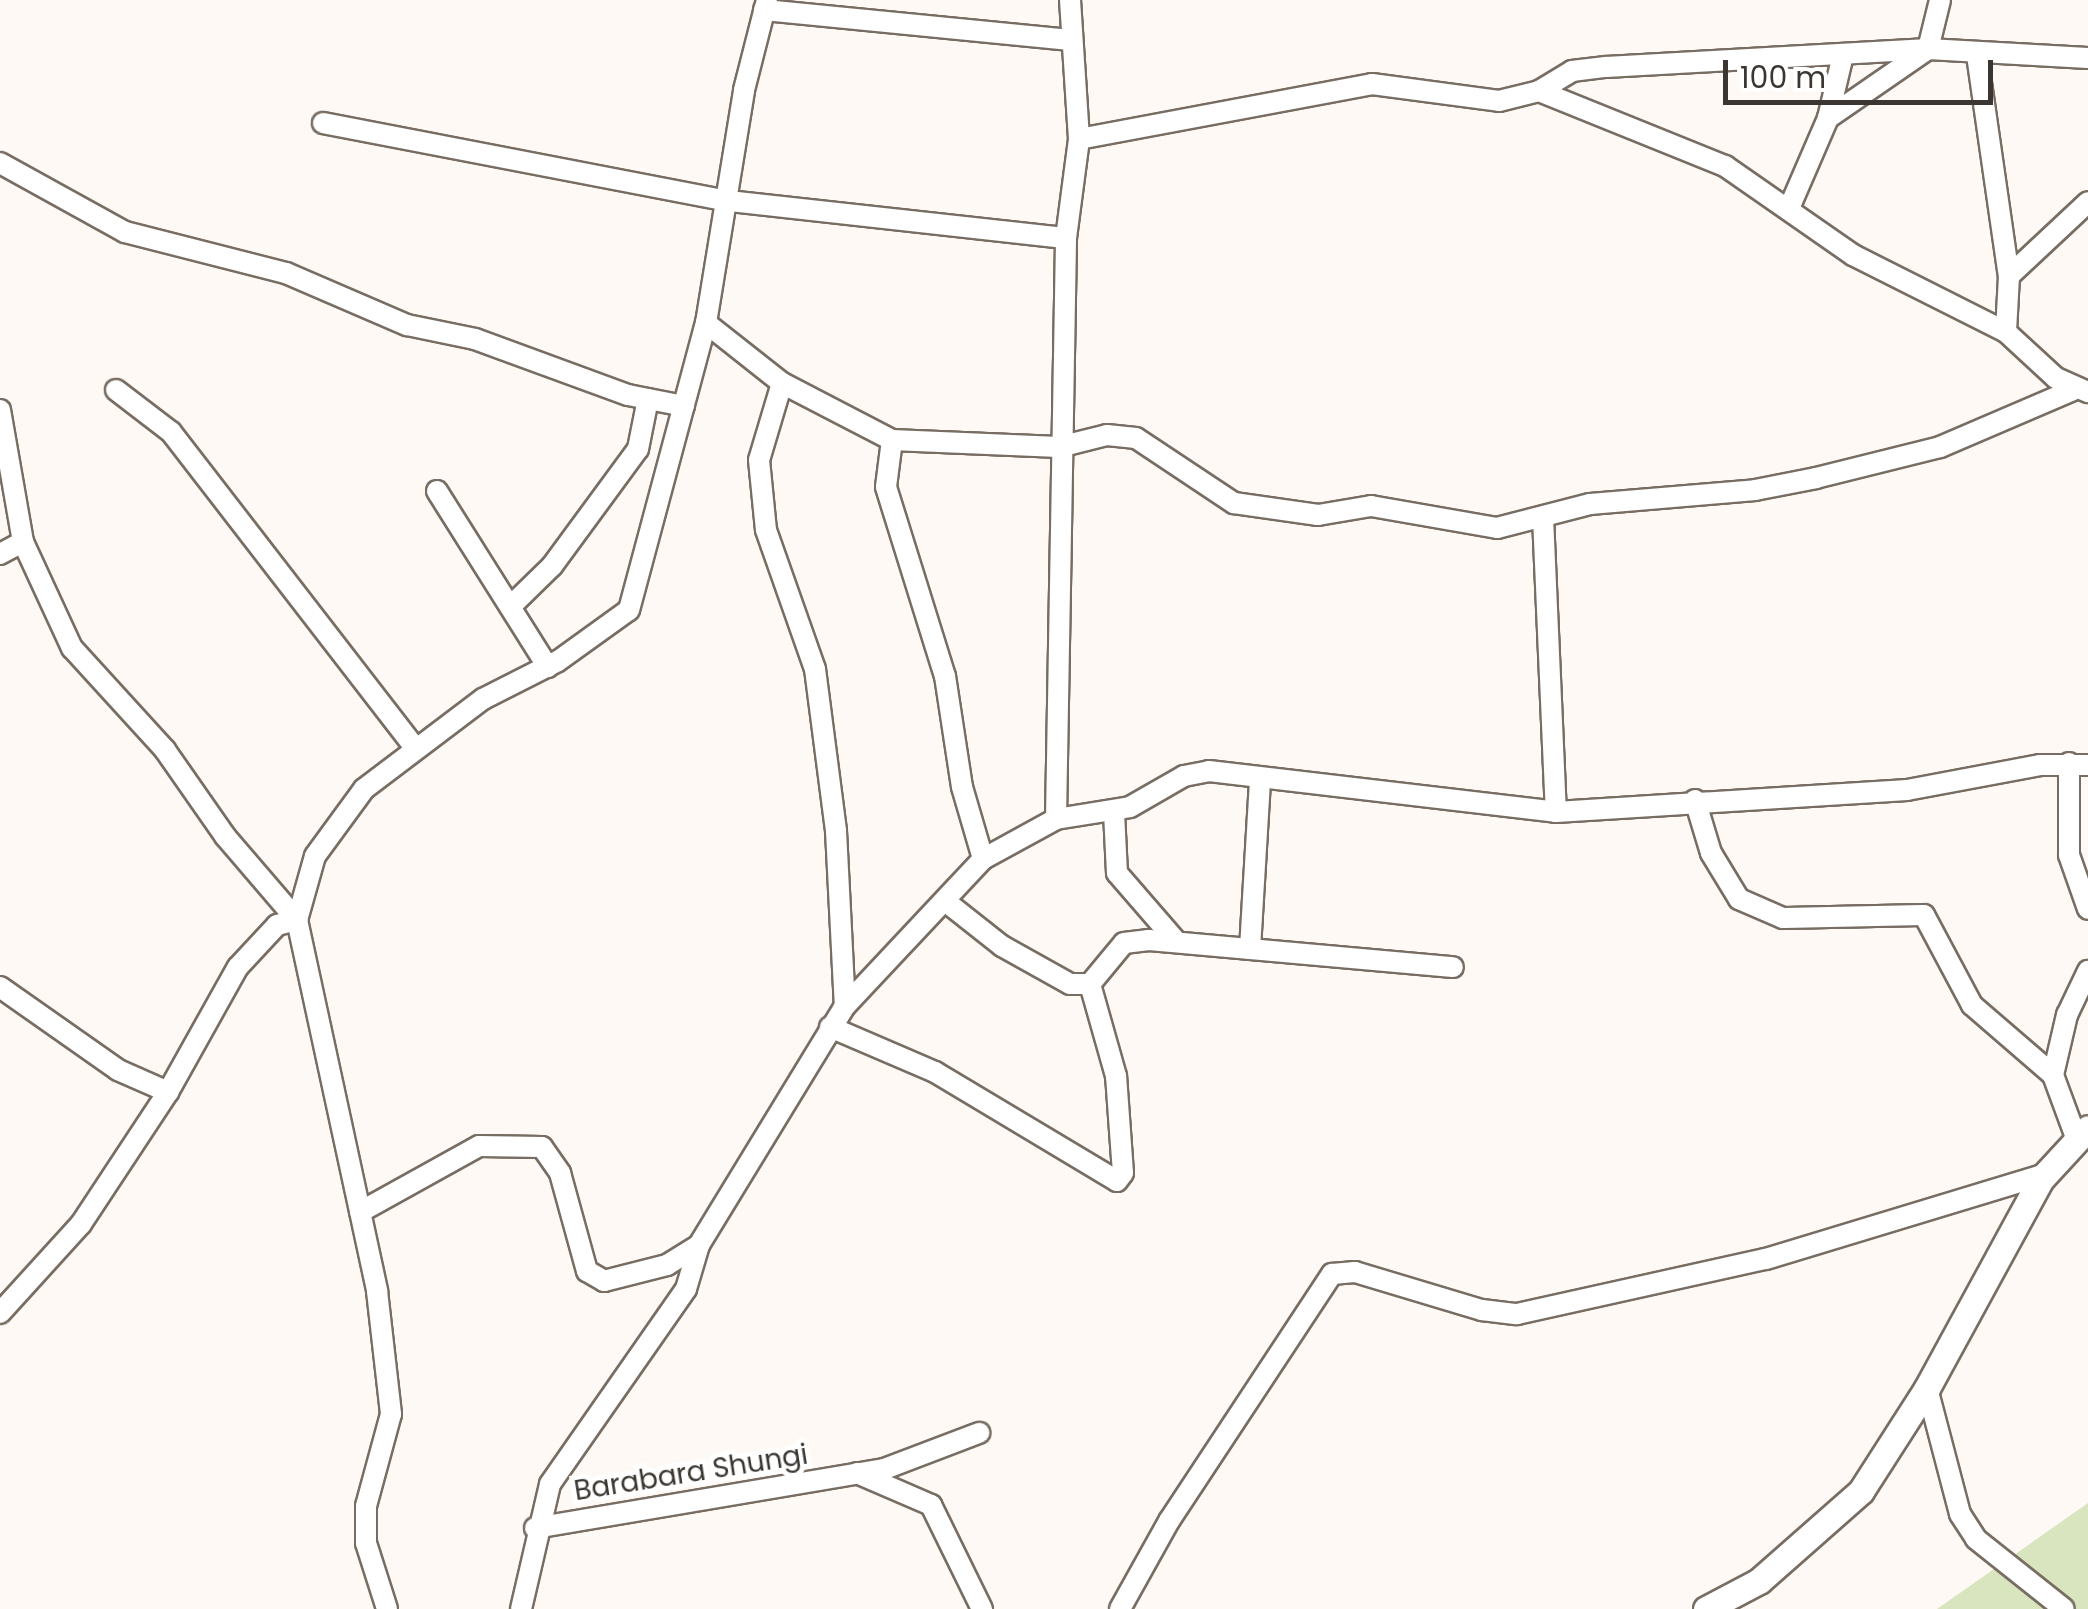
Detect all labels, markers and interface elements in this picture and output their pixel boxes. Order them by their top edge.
scale bar [1728,40,1998,102]
text: 100 m [1740,56,1826,99]
street label: Barabara Shungi [572,1438,810,1508]

